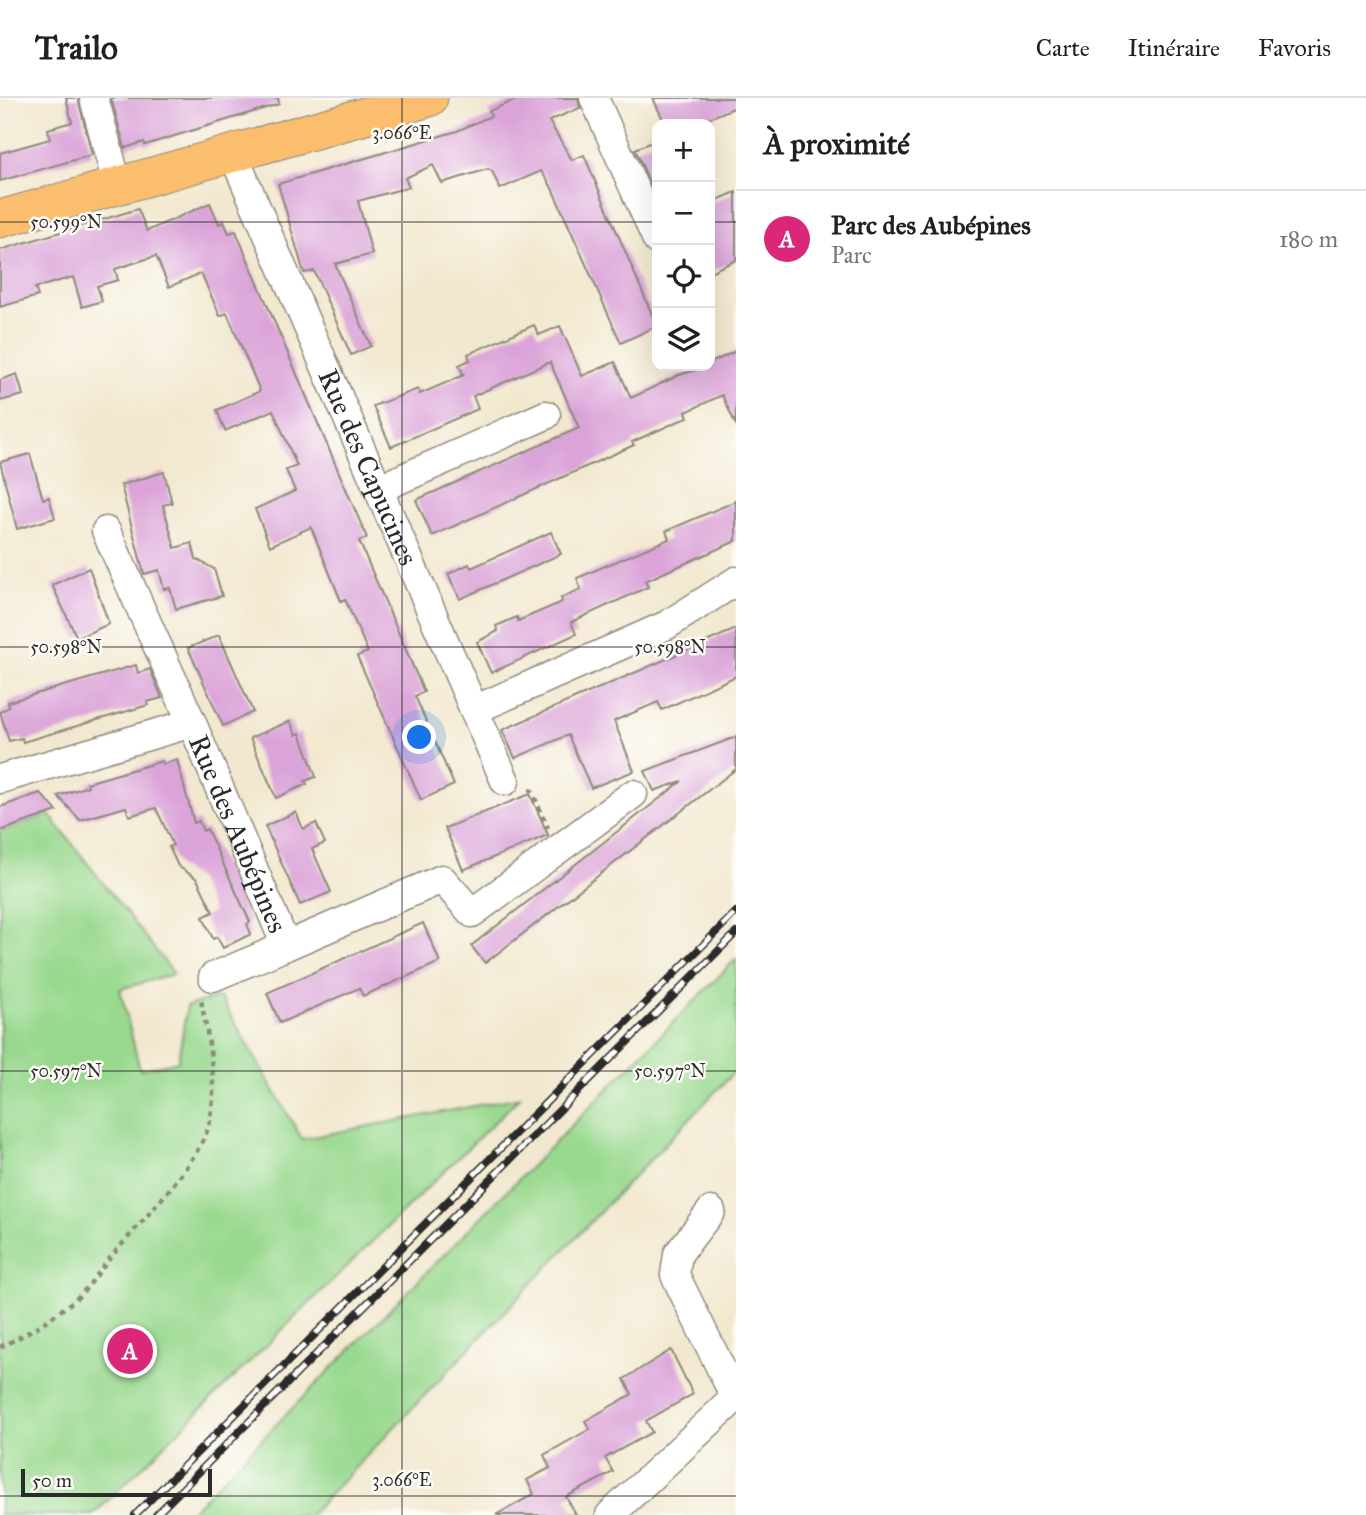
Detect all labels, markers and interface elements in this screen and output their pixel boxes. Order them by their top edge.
text: Trailo [35,28,118,68]
text: Carte [1036,33,1090,63]
text: Itinéraire [1128,33,1220,63]
text: Favoris [1258,33,1331,63]
map controls [652,119,715,371]
button: + [652,119,715,182]
text: 3.066°E [372,122,432,144]
text: À proximité [764,126,910,162]
button: − [652,182,715,245]
text: Parc des Aubépines [831,209,1031,241]
text: 50.599°N [30,211,102,233]
text: A [779,225,795,253]
text: 180 m [1279,225,1338,253]
text: Parc [831,241,872,269]
button: locate [652,245,715,308]
button: layers [652,308,715,371]
street label: Rue des Capucines [310,364,426,571]
text: 50.598°N [30,636,102,658]
text: 50.598°N [634,636,706,658]
your location [402,720,436,754]
street label: Rue des Aubépines [181,729,295,938]
text: 50.597°N [30,1060,102,1082]
text: 50.597°N [634,1060,706,1082]
pin: A [107,1325,153,1377]
scale bar [21,1466,212,1498]
text: 50 m [32,1469,72,1492]
text: 3.066°E [372,1469,432,1491]

